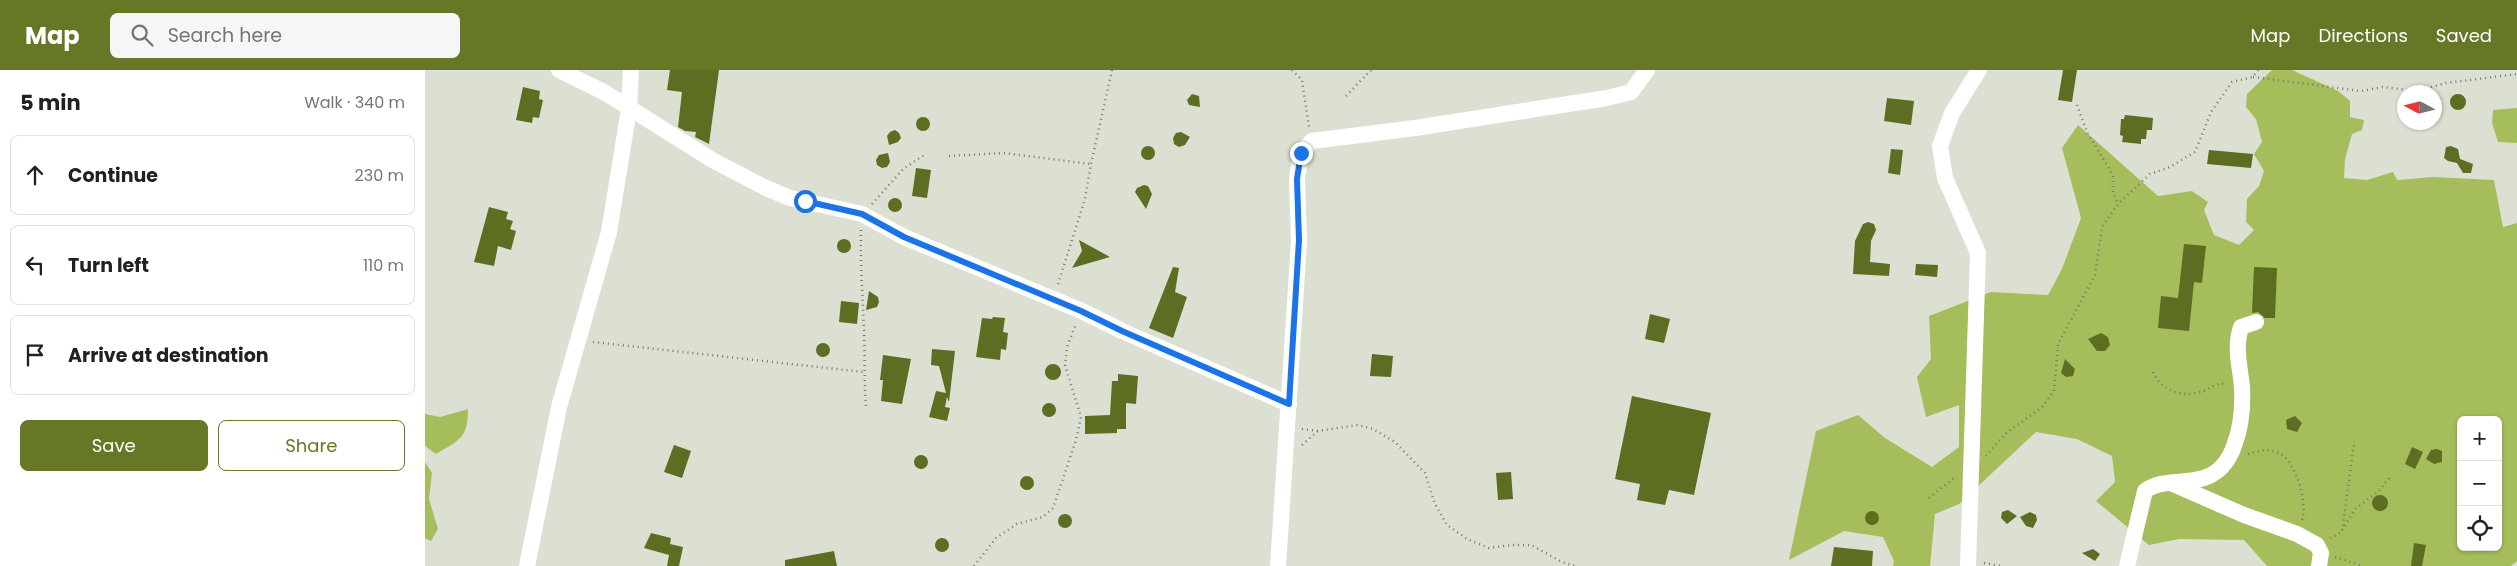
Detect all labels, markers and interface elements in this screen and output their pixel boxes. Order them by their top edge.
search box [110,13,460,58]
text: Map [25,19,80,52]
icon: search [128,21,156,49]
text: Search here [168,22,282,49]
text: Map [2251,23,2290,48]
text: Directions [2318,23,2408,48]
text: Saved [2436,23,2492,48]
north arrow [2397,85,2442,130]
text: 5 min [20,88,81,117]
text: Walk · 340 m [304,91,405,114]
route end [1290,142,1313,165]
icon: ahead [21,161,49,189]
text: Continue [68,162,158,189]
text: 230 m [355,164,404,187]
route start [794,190,817,213]
icon: left [21,251,49,279]
text: Turn left [68,252,149,279]
text: 110 m [363,254,404,277]
icon: arrive [21,341,49,369]
text: Arrive at destination [68,342,269,369]
map controls [2457,416,2502,551]
button: + [2457,416,2502,461]
button: Save [20,420,208,471]
button: Share [218,420,405,471]
button: − [2457,461,2502,506]
button: locate [2457,506,2502,551]

